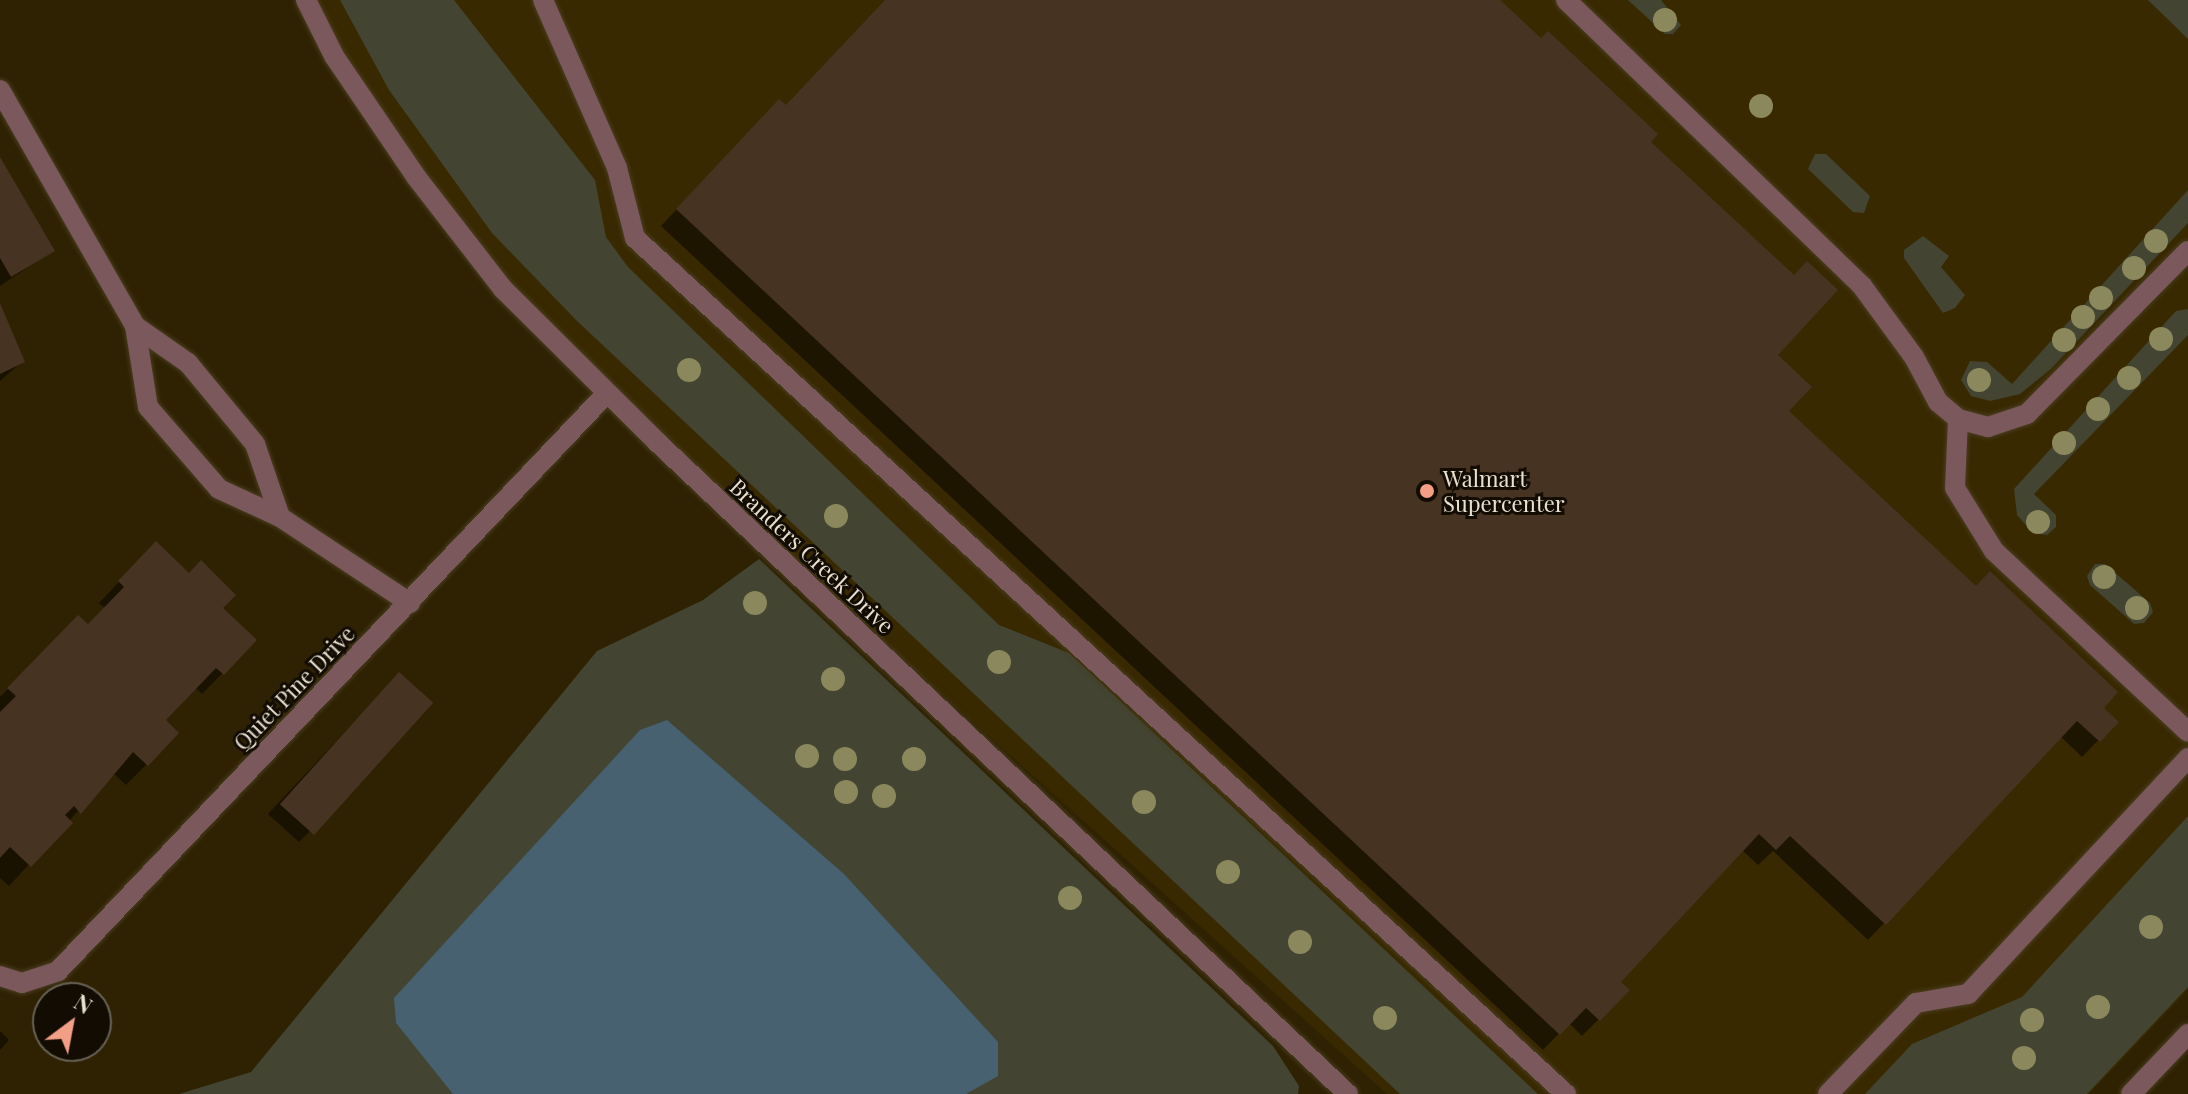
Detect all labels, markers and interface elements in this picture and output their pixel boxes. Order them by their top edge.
place label: Walmart Supercenter [1443,465,1565,516]
street label: Branders Creek Drive [725,473,899,639]
marker: Walmart Supercenter [1418,482,1436,500]
street label: Quiet Pine Drive [228,620,360,756]
north arrow [32,982,112,1062]
text: N [69,986,98,1020]

